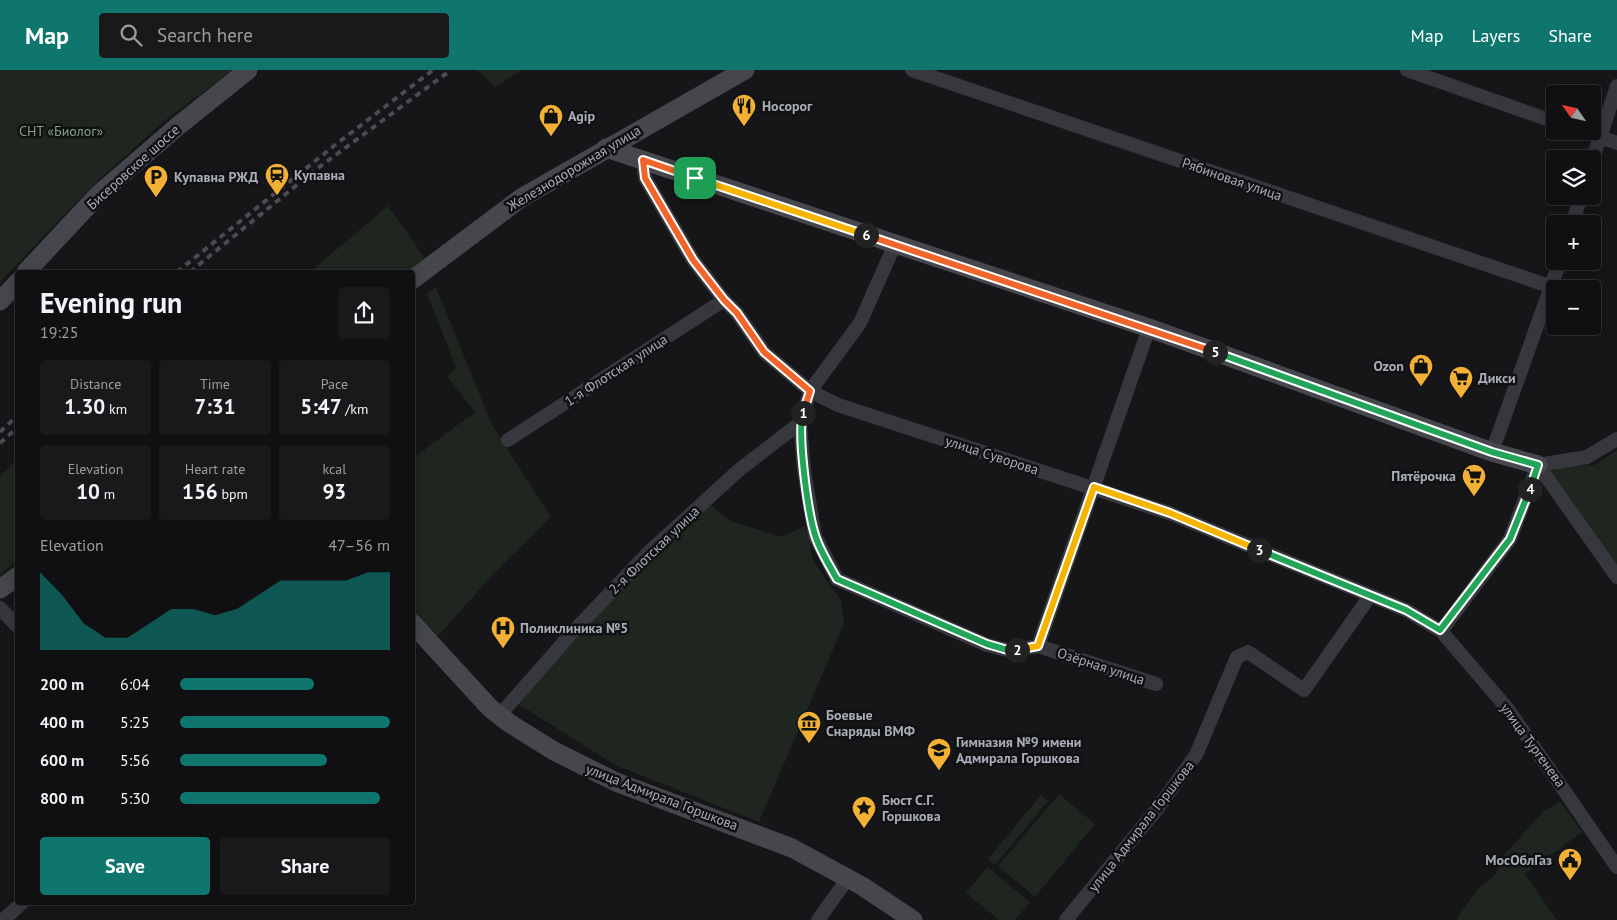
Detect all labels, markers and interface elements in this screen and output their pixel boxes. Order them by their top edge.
search box [99,13,449,58]
text: Map [25,20,69,51]
icon: search [117,21,145,49]
text: Search here [157,23,253,47]
text: Map [1411,24,1443,47]
text: Layers [1471,24,1520,47]
text: Share [1548,24,1592,47]
north arrow [1546,85,1601,140]
map controls [1546,85,1601,335]
restaurant icon: Носорог [731,93,757,127]
place label: Носорог [762,97,813,115]
shop icon: Agip [538,103,564,137]
place label: Agip [568,107,595,125]
street label: Бисеровское шоссе [83,121,183,213]
street label: Железнодорожная улица [503,121,644,216]
park label: СНТ «Биолог» [19,122,103,140]
button: layers [1546,150,1601,205]
street label: Рябиновая улица [1180,153,1284,205]
pin [674,157,716,199]
station icon: Купавна [264,162,290,196]
parking icon: Купавна РЖД [143,164,169,198]
icon: arrive [681,164,709,192]
place label: Купавна [294,166,345,184]
place label: Купавна РЖД [174,168,259,186]
button: + [1546,215,1601,270]
pin: 6 [854,222,878,248]
text: 6 [863,226,870,244]
button: − [1546,280,1601,335]
text: Evening run [40,284,182,321]
button: share [338,287,390,339]
text: 19:25 [40,322,78,342]
street label: 1-я Флотская улица [561,330,671,410]
pin: 5 [1202,340,1228,364]
text: 5 [1212,343,1219,361]
shop icon: Ozon [1408,353,1434,387]
place label: Ozon [1373,357,1404,375]
supermarket icon: Дикси [1448,365,1474,399]
place label: Дикси [1478,369,1516,387]
text: Distance [70,375,121,393]
text: Time [200,375,230,393]
text: Pace [321,375,348,393]
text: 1.30 [64,393,105,420]
text: 7:31 [194,393,236,420]
text: 5:47 [300,393,342,420]
text: km [105,400,127,418]
text: /km [342,400,368,418]
pin: 1 [790,400,816,426]
text: 1 [800,404,807,422]
street label: улица Суворова [943,431,1041,479]
text: Elevation [68,460,124,478]
text: Heart rate [185,460,245,478]
text: kcal [322,460,346,478]
supermarket icon: Пятёрочка [1461,463,1487,497]
place label: Пятёрочка [1391,467,1456,485]
pin: 4 [1518,476,1542,502]
text: 10 [76,478,100,505]
text: 156 [182,478,218,505]
text: 93 [322,478,346,505]
text: 4 [1527,480,1534,498]
text: m [100,485,115,503]
text: bpm [218,485,248,503]
street label: 2-я Флотская улица [605,502,703,598]
text: Elevation [40,535,104,555]
text: 47–56 m [328,535,390,555]
pin: 3 [1246,538,1272,562]
text: 3 [1256,541,1263,559]
hospital icon: Поликлиника №5 [490,615,516,649]
place label: Поликлиника №5 [520,619,628,637]
pin: 2 [1004,638,1030,662]
text: 2 [1014,641,1021,659]
street label: Озёрная улица [1055,643,1147,689]
text: 200 m [40,674,84,694]
text: 6:04 [120,674,150,694]
street label: улица Тургенева [1496,699,1570,791]
place label: Боевые Снаряды ВМФ [826,706,915,740]
museum icon: Боевые Снаряды ВМФ [796,710,822,744]
text: 400 m [40,712,84,732]
text: 5:25 [120,712,150,732]
place label: Гимназия №9 имени Адмирала Горшкова [956,733,1082,767]
school or university icon: Гимназия №9 имени Адмирала Горшкова [926,737,952,771]
text: 600 m [40,750,84,770]
text: 5:56 [120,750,150,770]
street label: улица Адмирала Горшкова [1084,757,1198,895]
street label: улица Адмирала Горшкова [583,760,741,834]
text: 800 m [40,788,84,808]
text: 5:30 [120,788,150,808]
place label: Бюст С.Г. Горшкова [882,791,941,825]
place icon: Бюст С.Г. Горшкова [851,795,877,829]
button: Save [40,837,210,895]
button: Share [220,837,390,895]
public building icon: МосОблГаз [1557,847,1583,881]
place label: МосОблГаз [1485,851,1552,869]

